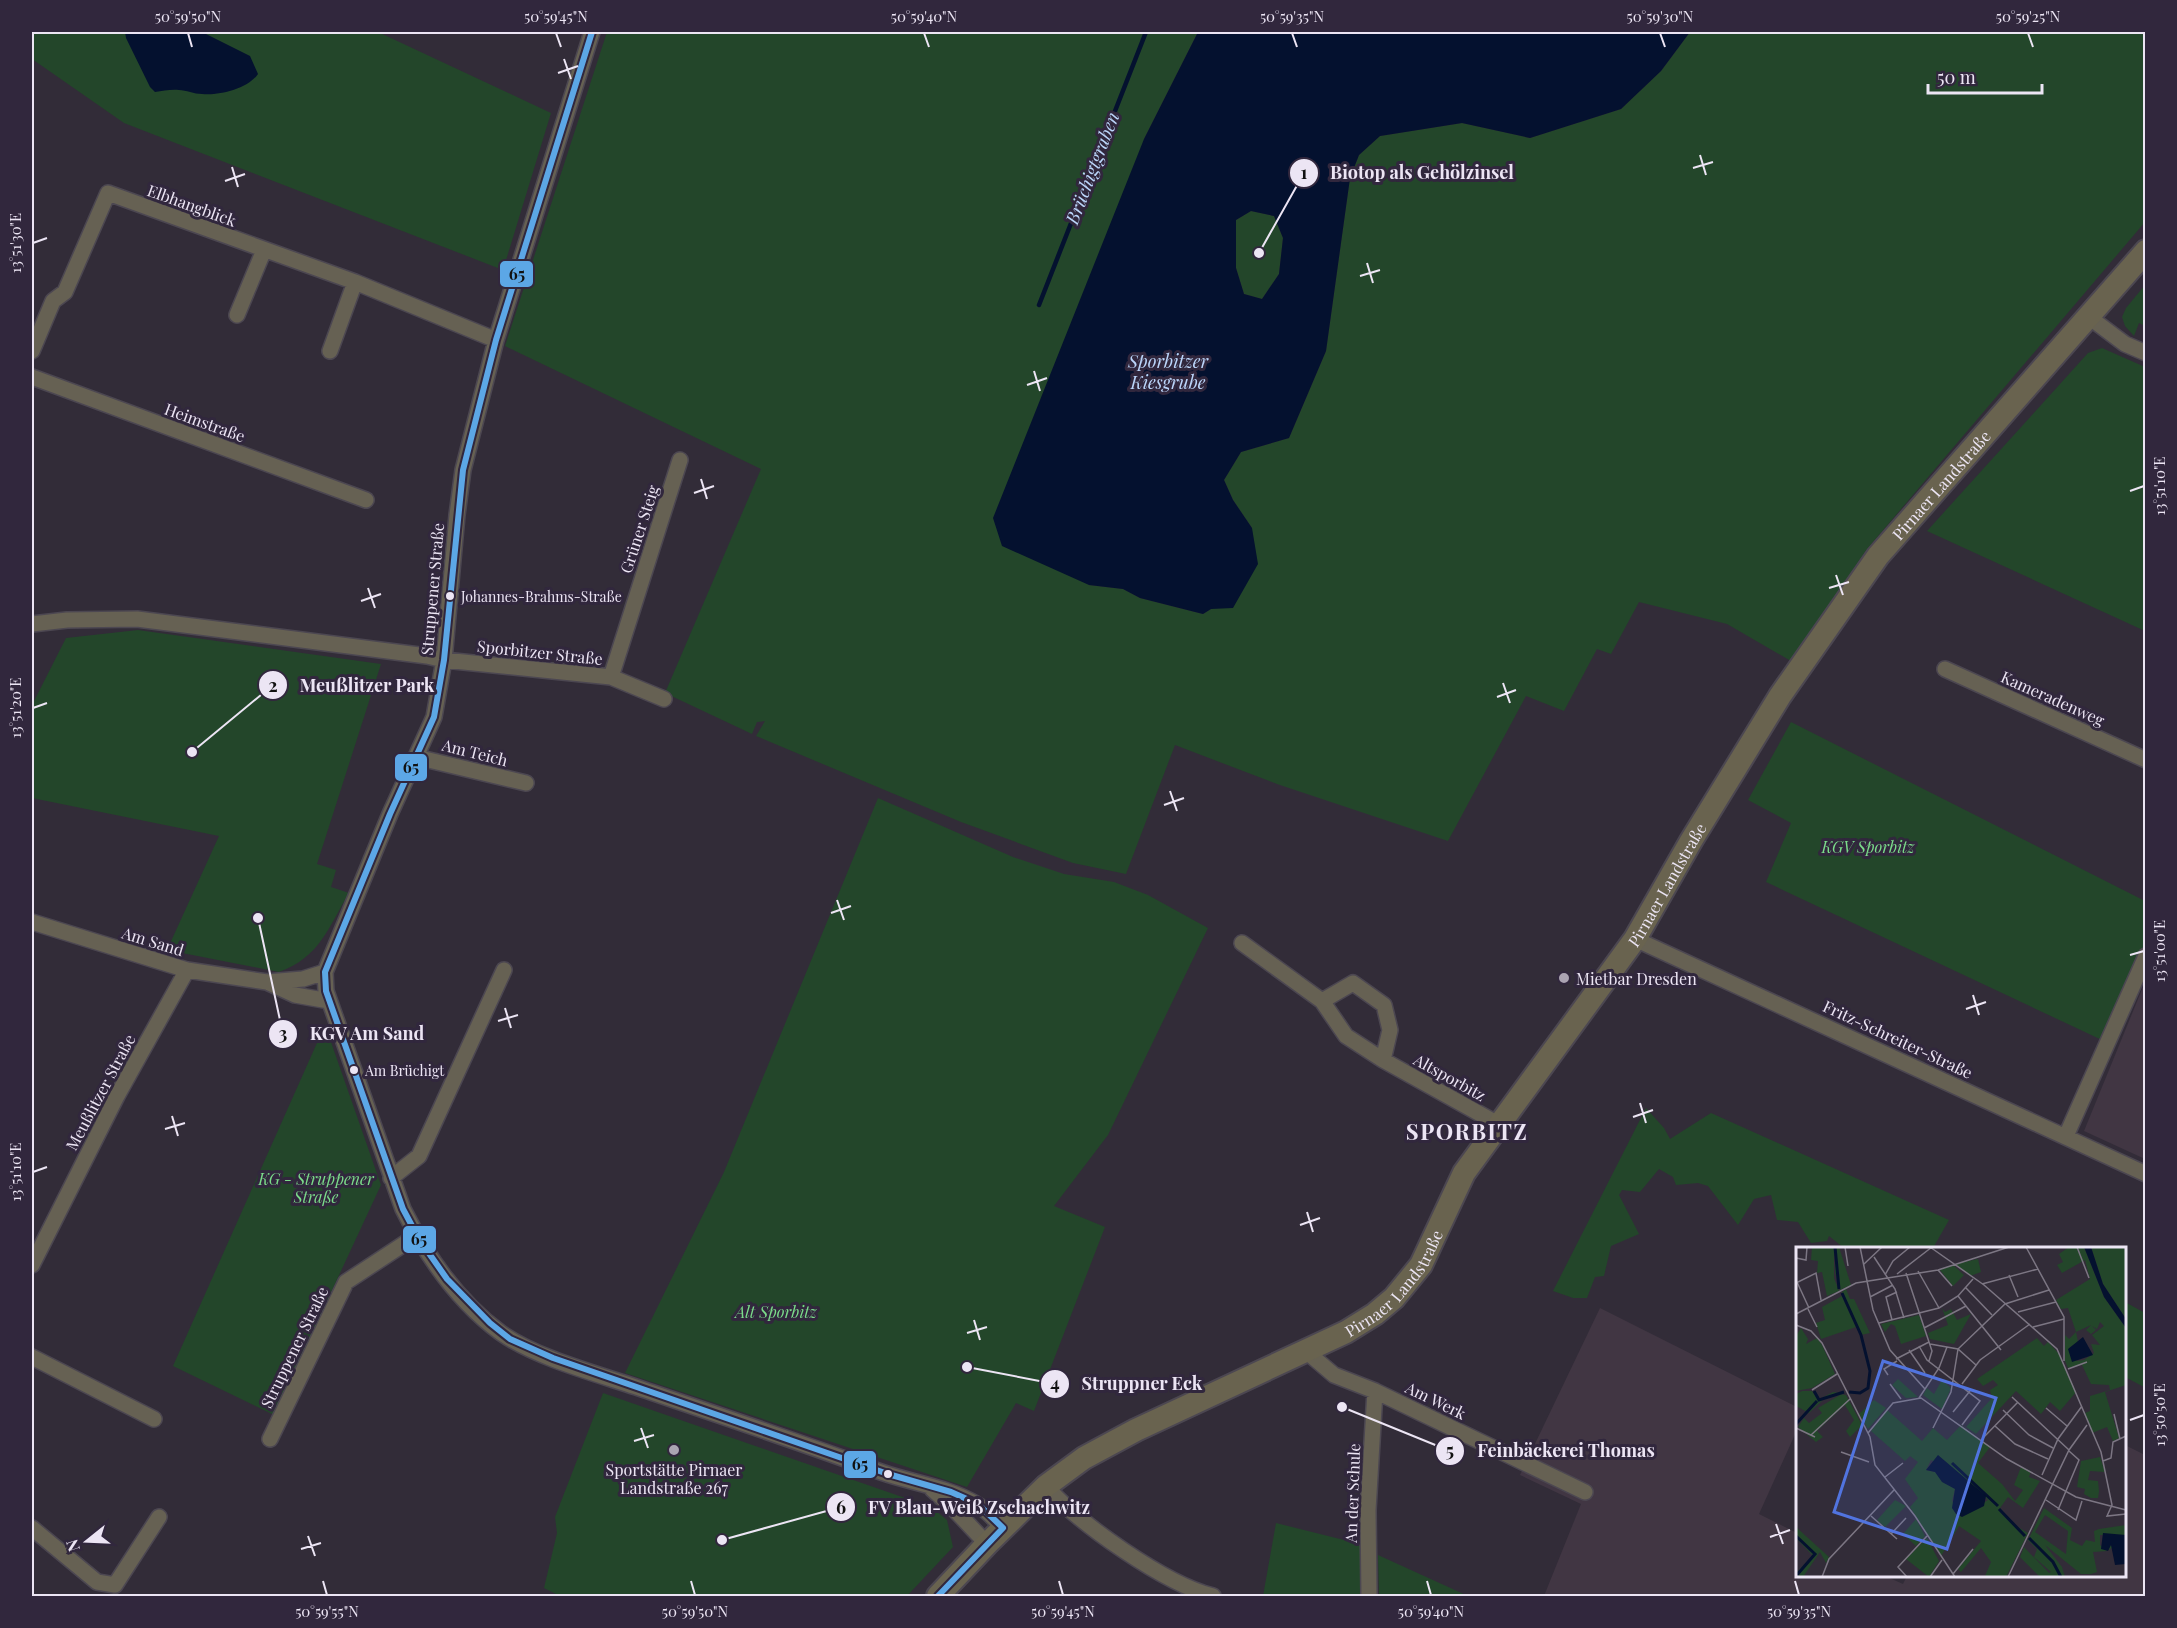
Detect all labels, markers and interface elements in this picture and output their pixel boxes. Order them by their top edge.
text: 50°59'50"N [155,6,222,26]
text: 50°59'45"N [524,6,588,26]
text: 50°59'40"N [891,6,958,26]
text: 50°59'35"N [1260,6,1325,26]
text: 50°59'30"N [1627,6,1694,26]
text: 50°59'25"N [1996,6,2061,26]
scale bar [1928,57,2042,95]
text: 50 m [1937,65,1976,89]
water label: Brüchigtgraben [1059,108,1124,228]
callout: Biotop als Gehölzinsel [1289,155,1526,191]
text: 1 [1301,160,1308,184]
text: Biotop als Gehölzinsel [1330,160,1514,184]
street label: Elbhangblick [145,179,240,231]
text: 13°51'30"E [5,213,25,273]
line badge: 65 [499,260,534,288]
text: 65 [509,263,525,284]
water label: Sporbitzer Kiesgrube [1127,349,1209,394]
street label: Heimstraße [162,398,248,446]
street label: Pirnaer Landstraße [1887,425,1995,544]
text: 13°51'10"E [2149,456,2169,516]
street label: Grüner Steig [615,482,663,576]
street label: Struppener Straße [416,522,448,656]
place label: Johannes-Brahms-Straße [460,587,622,606]
marker: Johannes-Brahms-Straße [444,590,456,602]
street label: Sporbitzer Straße [476,635,604,669]
street label: Kameradenweg [1998,666,2109,730]
callout: Meußlitzer Park [258,667,447,703]
text: 2 [268,673,278,697]
text: Meußlitzer Park [300,673,435,697]
text: 13°51'20"E [5,678,25,738]
street label: Am Teich [439,733,511,770]
line badge: 65 [394,753,428,782]
text: 65 [403,756,419,777]
street label: Pirnaer Landstraße [1623,819,1710,951]
park label: KGV Sporbitz [1821,836,1915,857]
text: 13°51'00"E [2149,920,2169,982]
street label: Am Sand [118,921,187,960]
place label: Mietbar Dresden [1576,968,1697,989]
marker: Mietbar Dresden [1557,971,1571,985]
street label: Fritz-Schreiter-Straße [1820,995,1976,1083]
callout: KGV Am Sand [268,1016,437,1052]
text: 3 [279,1021,288,1045]
text: KGV Am Sand [310,1021,425,1045]
street label: Meußlitzer Straße [61,1030,139,1154]
street label: Altsporbitz [1409,1048,1490,1106]
place label: Am Brüchigt [364,1061,445,1080]
marker: Am Brüchigt [348,1064,360,1076]
district label: SPORBITZ [1406,1116,1528,1146]
text: 13°51'10"E [5,1142,25,1202]
park label: KG - Struppener Straße [257,1168,375,1207]
line badge: 65 [402,1225,437,1254]
street label: Pirnaer Landstraße [1341,1226,1447,1341]
text: 65 [411,1228,427,1249]
inset map [1796,1247,2126,1577]
street label: Struppener Straße [255,1283,333,1411]
park label: Alt Sporbitz [733,1301,818,1322]
callout: Struppner Eck [1040,1366,1215,1402]
text: 4 [1050,1371,1060,1395]
text: Struppner Eck [1082,1371,1203,1395]
street label: Am Werk [1401,1376,1470,1424]
text: 13°50'50"E [2149,1383,2169,1447]
callout: Feinbäckerei Thomas [1435,1433,1667,1469]
text: 5 [1446,1438,1454,1462]
text: Feinbäckerei Thomas [1477,1438,1655,1462]
marker: Sportstätte Pirnaer Landstraße 267 [667,1443,681,1457]
street label: An der Schule [1340,1443,1364,1544]
line badge: 65 [843,1450,877,1479]
text: 65 [852,1453,868,1474]
place label: Sportstätte Pirnaer Landstraße 267 [606,1459,742,1498]
unlabelled marker [882,1468,894,1480]
callout: FV Blau-Weiß Zschachwitz [826,1489,1102,1525]
text: 6 [836,1495,846,1519]
text: FV Blau-Weiß Zschachwitz [868,1495,1090,1519]
north arrow [57,1511,117,1571]
text: N [60,1537,84,1555]
text: 50°59'55"N [295,1601,359,1621]
text: 50°59'50"N [662,1601,729,1621]
text: 50°59'45"N [1031,1601,1095,1621]
text: 50°59'40"N [1398,1601,1465,1621]
text: 50°59'35"N [1767,1601,1832,1621]

